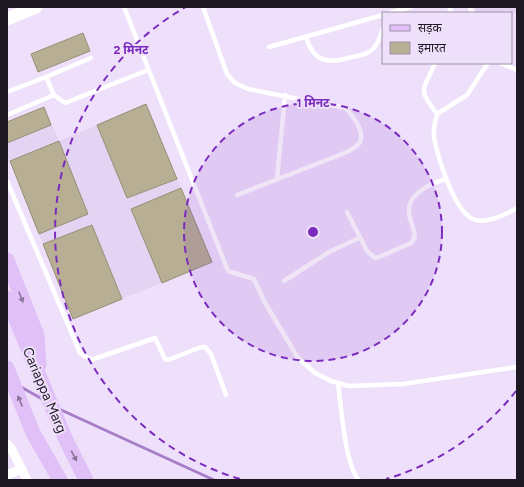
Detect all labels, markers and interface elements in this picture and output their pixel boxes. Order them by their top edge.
legend [382,12,512,64]
text: सड़क [418,21,443,35]
text: इमारत [418,41,447,55]
text: 2 मिनट [114,42,149,57]
text: 1 मिनट [296,95,330,110]
centre of rings [306,225,320,239]
one-way arrow [19,291,25,303]
street label: Cariappa Marg [19,345,70,436]
one-way arrow [17,395,23,407]
one-way arrow [71,450,78,461]

